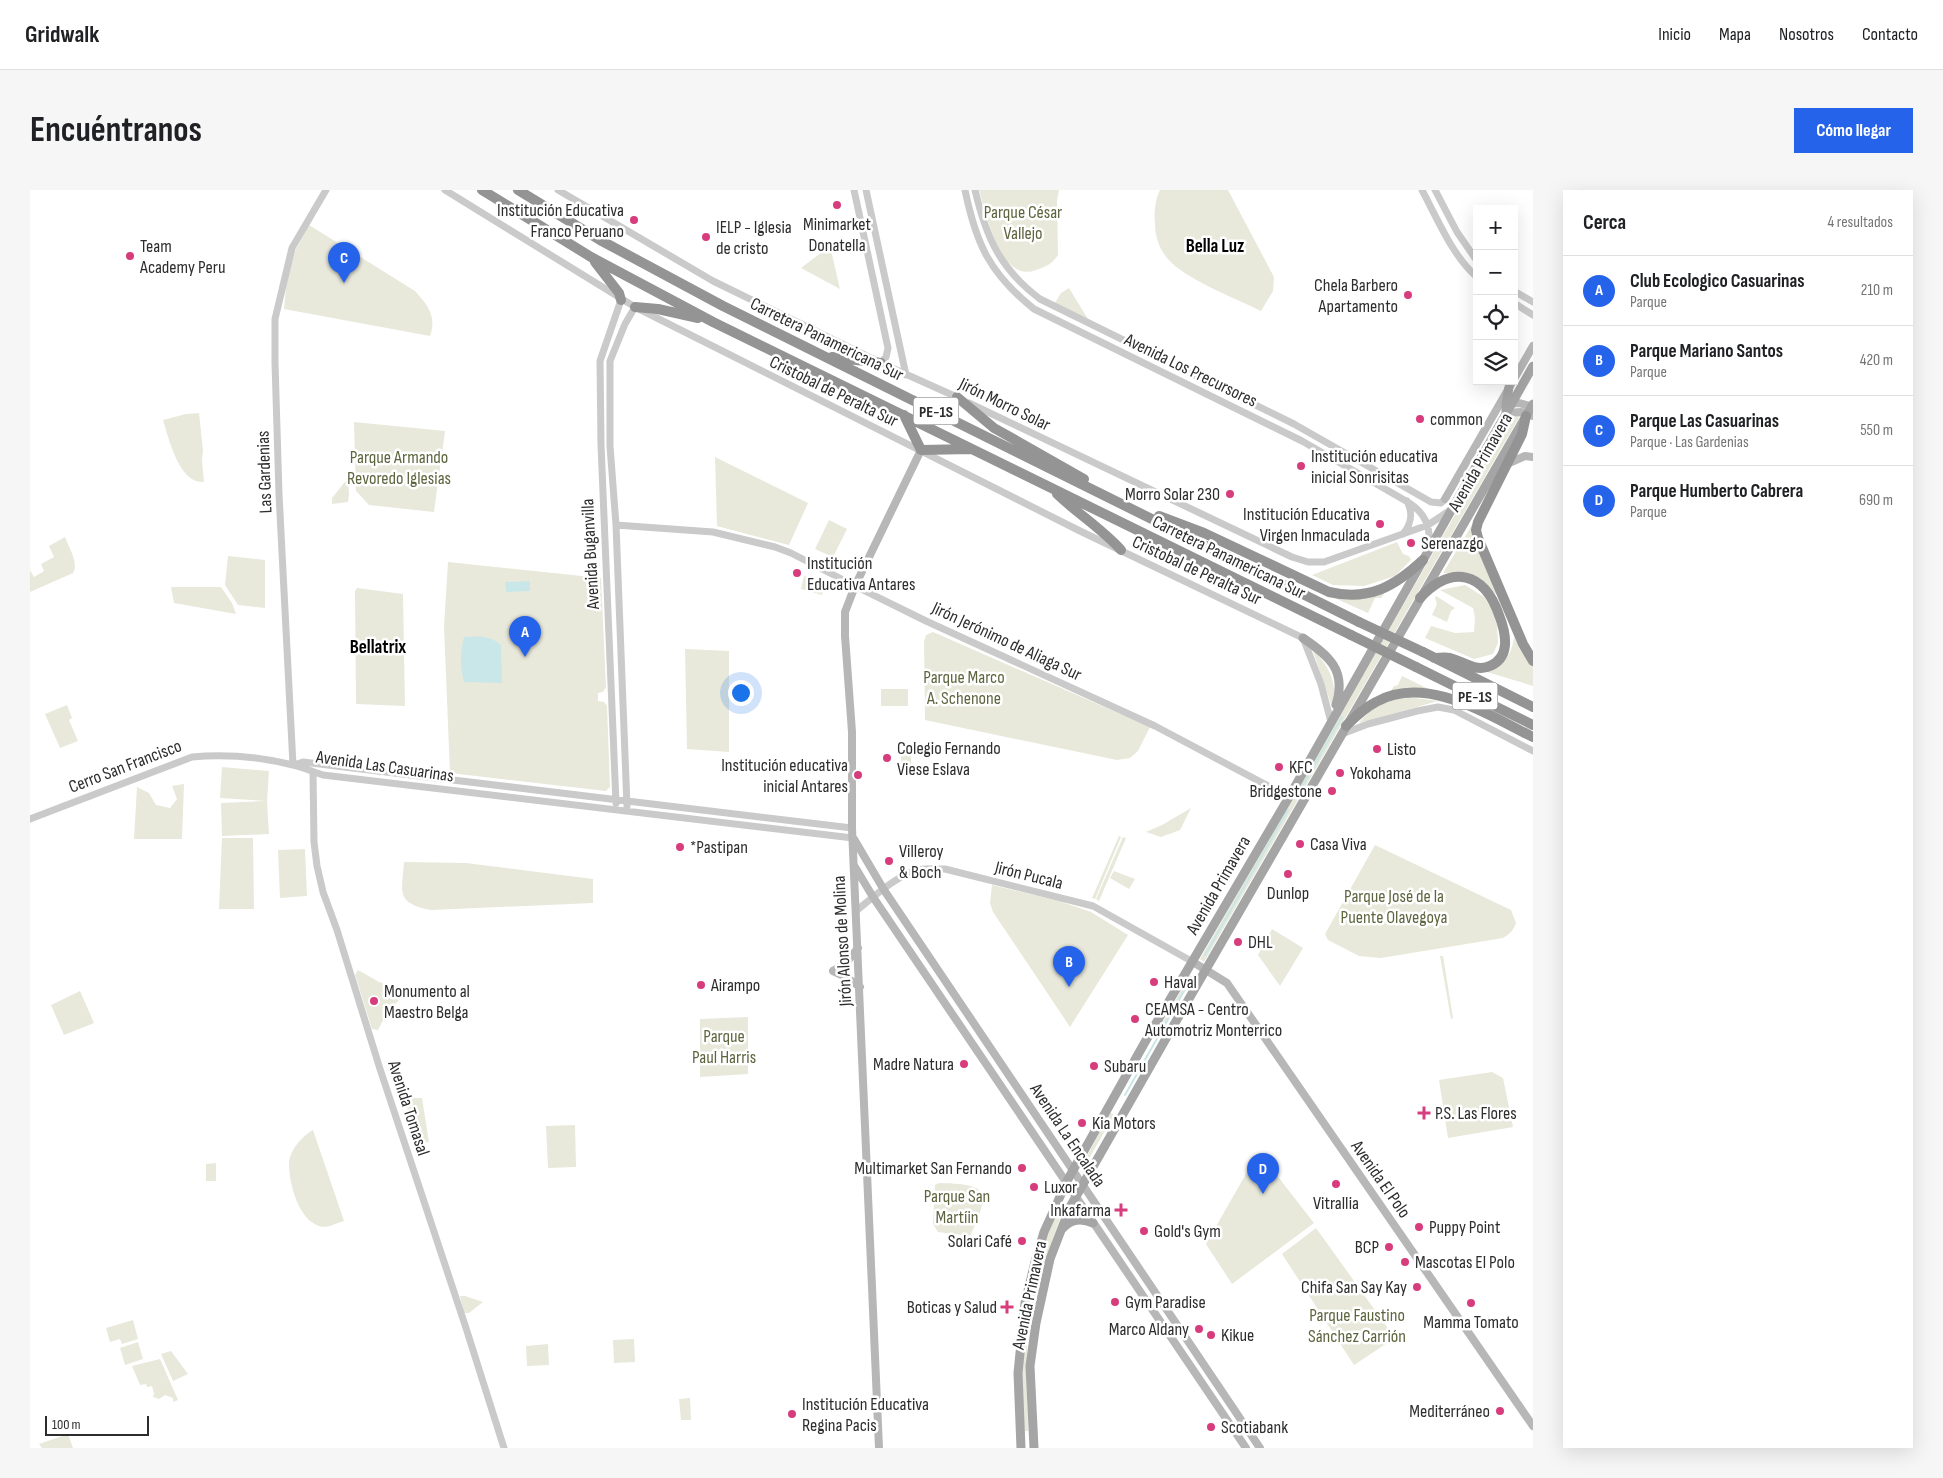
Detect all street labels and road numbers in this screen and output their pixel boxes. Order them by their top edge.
street label: Carretera Panamericana Sur [747,293,907,386]
street label: Avenida Los Precursores [1120,329,1261,412]
street label: Cristobal de Peralta Sur [766,351,901,432]
street label: Jirón Morro Solar [955,373,1054,436]
road number: PE-1S [914,398,958,425]
street label: Avenida Primavera [1443,409,1517,516]
street label: Las Gardenias [253,430,276,514]
street label: Avenida Buganvilla [577,498,604,611]
street label: Carretera Panamericana Sur [1149,511,1309,604]
street label: Cristobal de Peralta Sur [1129,531,1265,610]
street label: Jirón Jerónimo de Aliaga Sur [928,597,1085,685]
road number: PE-1S [1452,682,1498,710]
street label: Cerro San Francisco [66,735,185,798]
street label: Avenida Las Casuarinas [314,746,455,787]
street label: Avenida Primavera [1181,832,1255,939]
street label: Jirón Pucala [992,857,1065,894]
street label: Jirón Alonso de Molina [829,875,856,1008]
street label: Avenida Tomasal [383,1057,434,1158]
street label: Avenida La Encalada [1025,1079,1110,1191]
street label: Avenida El Polo [1346,1136,1415,1222]
street label: Avenida Primavera [1008,1239,1051,1352]

